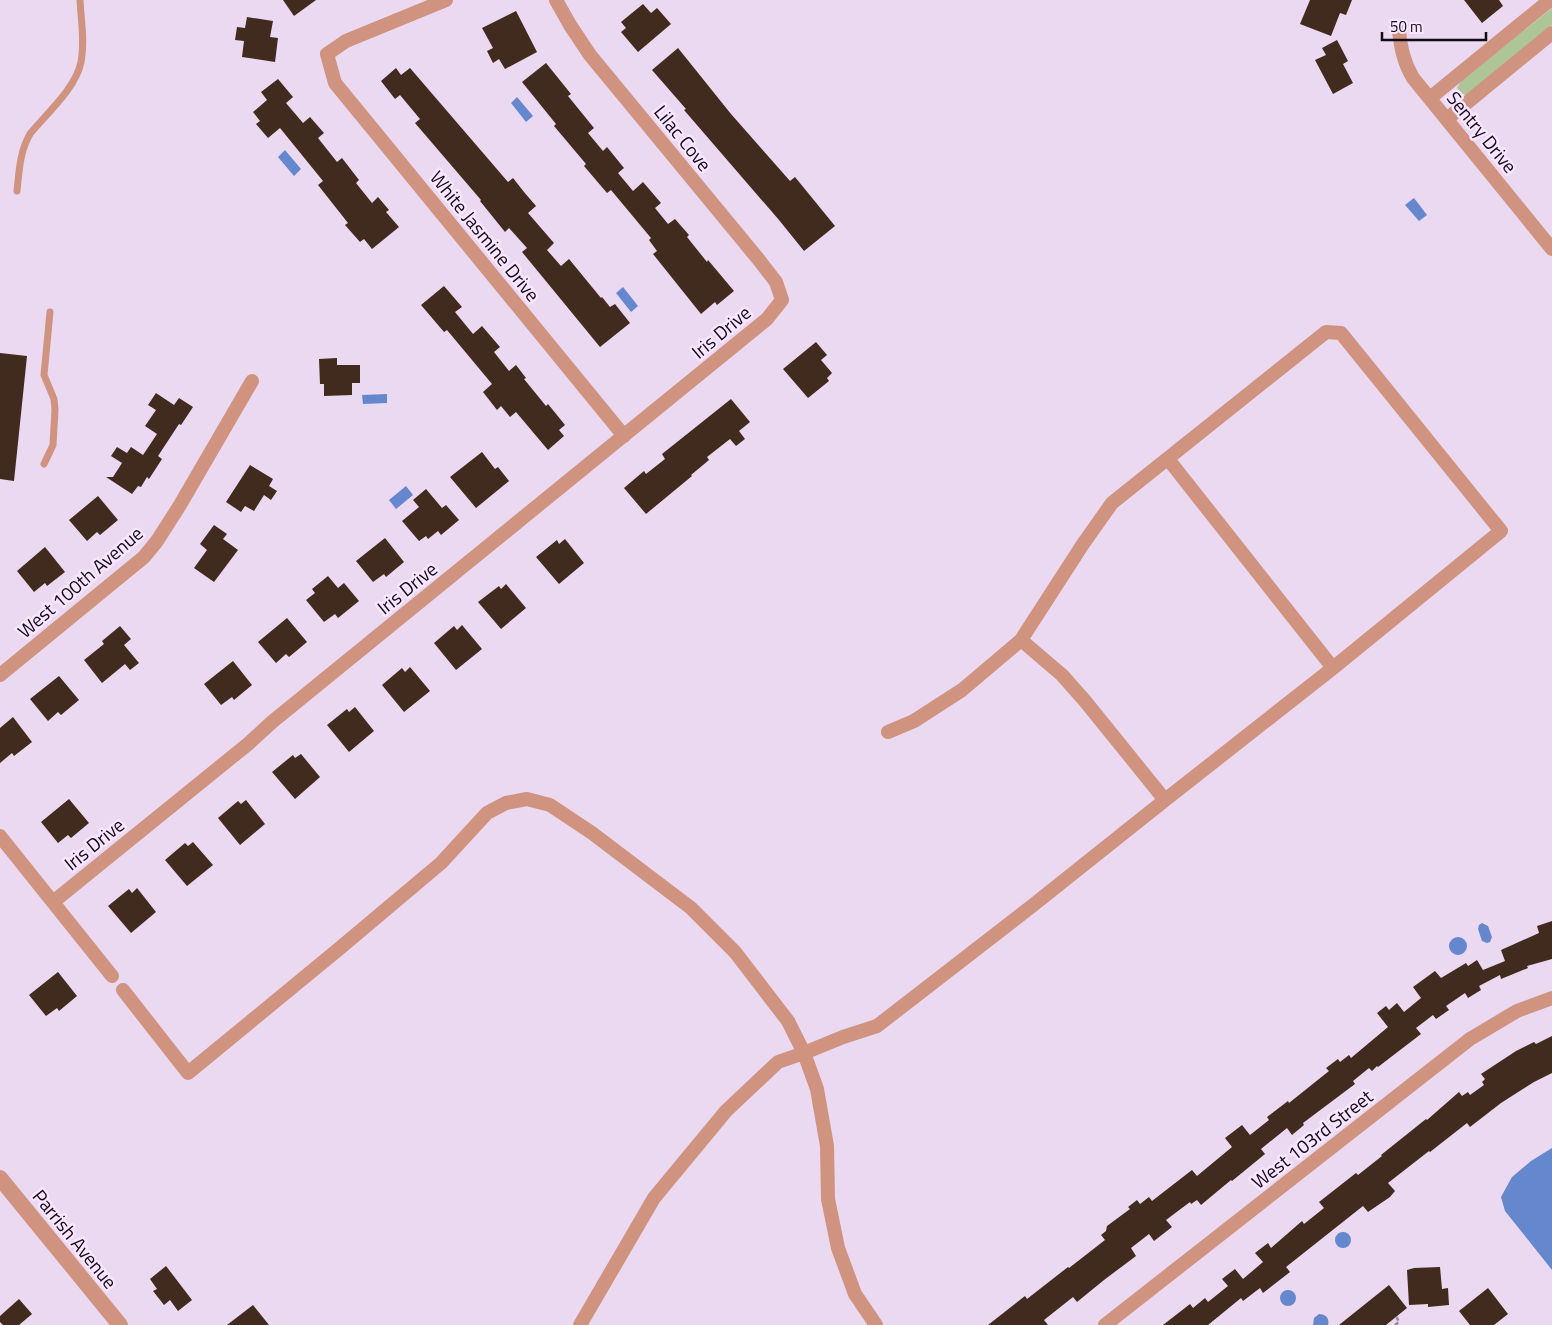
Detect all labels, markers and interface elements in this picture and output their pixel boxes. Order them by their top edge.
scale bar [1382,10,1486,42]
text: 50 m [1390,15,1423,38]
street label: Sentry Drive [1440,84,1525,179]
street label: Lilac Cove [648,98,719,177]
street label: White Jasmine Drive [423,164,547,307]
street label: Iris Drive [685,298,757,365]
street label: West 100th Avenue [10,519,149,644]
street label: Iris Drive [370,554,443,621]
street label: Iris Drive [57,810,130,877]
street label: West 103rd Street [1245,1082,1379,1195]
street label: Parrish Avenue [26,1183,125,1295]

